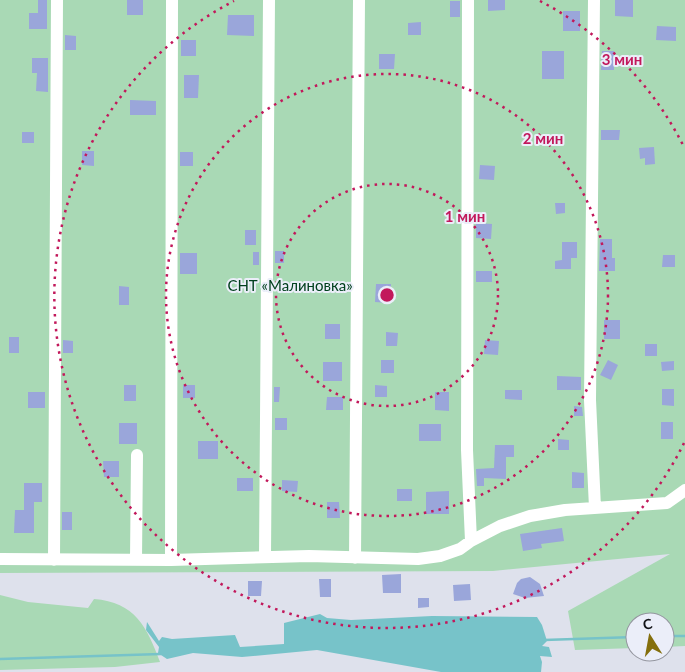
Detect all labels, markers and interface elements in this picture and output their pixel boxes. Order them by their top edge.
text: 3 мин [602,50,642,68]
text: 2 мин [523,129,563,147]
text: 1 мин [445,207,485,225]
park label: СНТ «Малиновка» [227,276,353,294]
centre of rings [378,286,396,304]
north arrow [625,612,675,662]
text: С [641,614,654,633]

